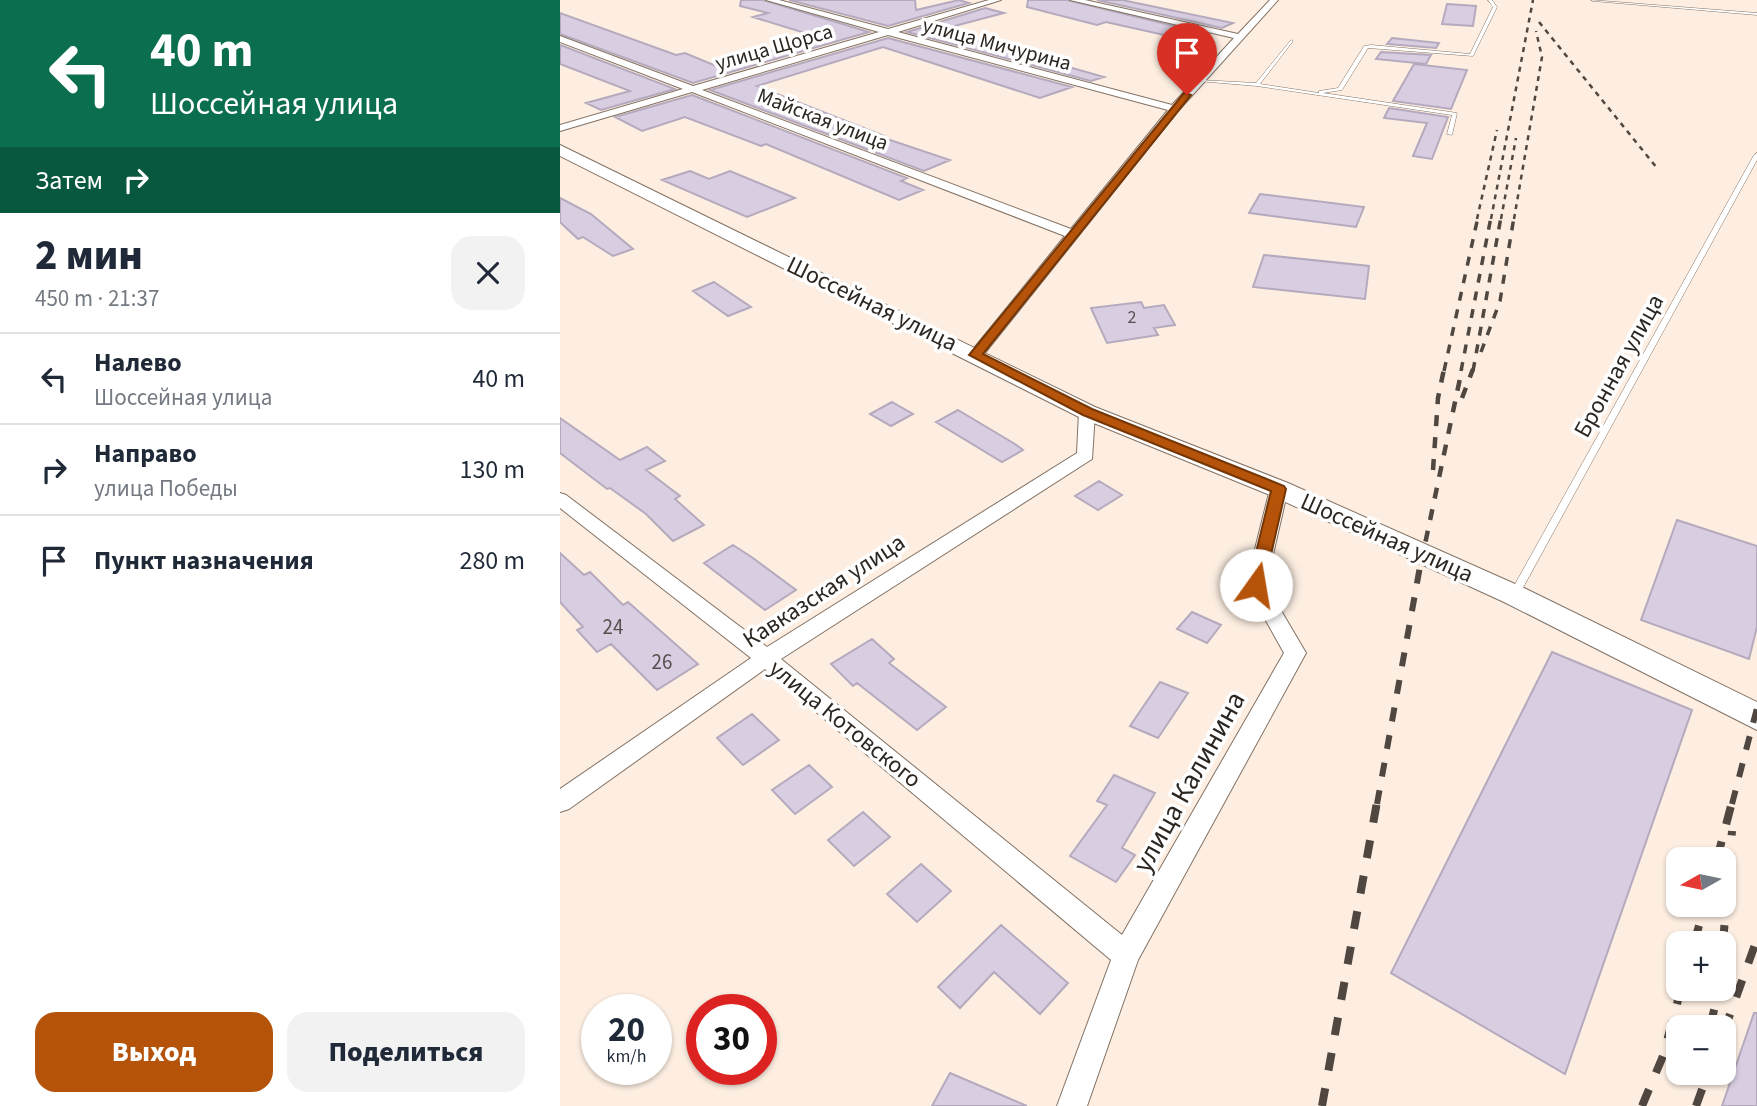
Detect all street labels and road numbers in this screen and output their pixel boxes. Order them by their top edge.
street label: улица Мичурина [919,10,1075,78]
street label: улица Щорса [712,16,836,78]
street label: Майская улица [753,80,893,158]
street label: Шоссейная улица [781,247,963,361]
street label: Бронная улица [1565,288,1673,444]
street label: Шоссейная улица [1295,484,1479,592]
street label: Кавказская улица [736,525,912,657]
street label: улица Котовского [761,651,929,797]
street label: улица Калинина [1123,684,1255,880]

